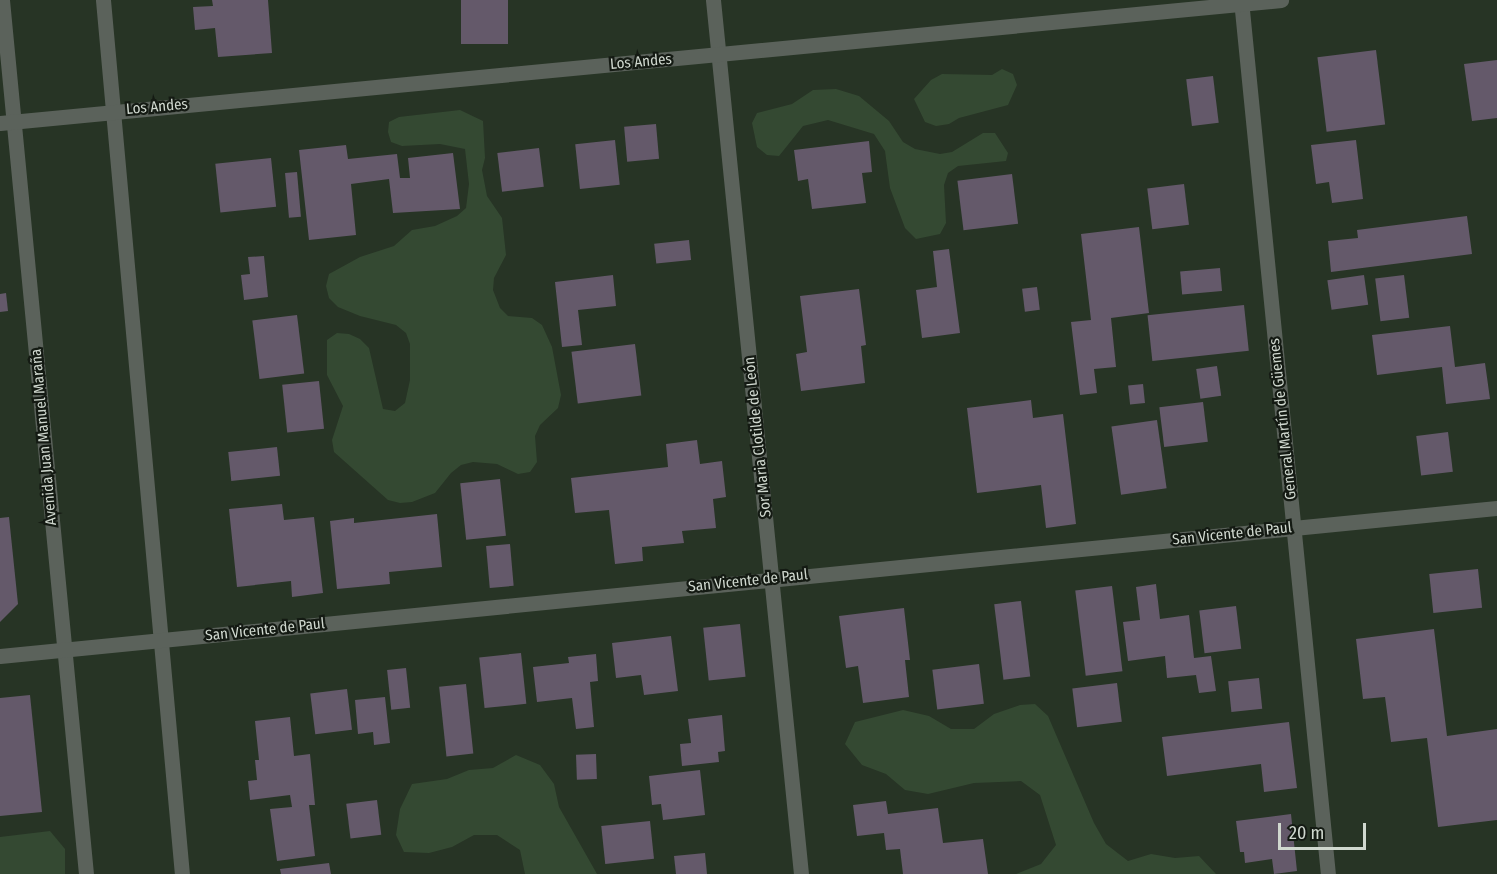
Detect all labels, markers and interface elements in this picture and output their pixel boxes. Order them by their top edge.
street label: Los Andes [609,50,673,74]
street label: Los Andes [125,95,189,119]
street label: General Martín de Güemes [1266,337,1300,501]
street label: Avenida Juan Manuel Maraña [27,348,61,526]
street label: Sor Maria Clotilde de León [741,356,775,518]
street label: San Vicente de Paul [1171,519,1293,549]
street label: San Vicente de Paul [687,566,809,596]
street label: San Vicente de Paul [204,615,326,645]
scale bar [1281,811,1370,849]
text: 20 m [1289,822,1324,844]

